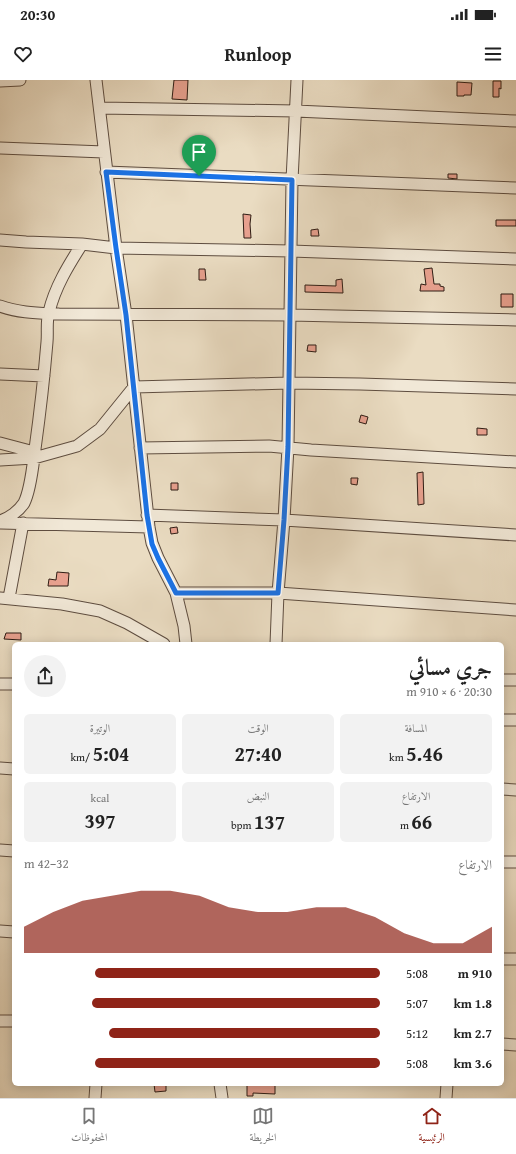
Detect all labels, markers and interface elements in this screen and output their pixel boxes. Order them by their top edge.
text: 20:30 [20,4,55,25]
text: Runloop [224,41,292,68]
icon: heart [12,43,34,65]
icon: menu [482,43,504,65]
pin [182,135,216,176]
icon: arrive [188,141,210,163]
text: جري مسائي [409,651,492,683]
button: share [24,655,66,697]
text: 20:30 · 6 × 910 m [406,682,492,701]
text: الوتيرة [90,720,110,736]
text: الوقت [247,720,269,736]
text: المسافة [405,720,427,736]
text: 5:04 [93,739,129,768]
text: 27:40 [234,739,282,768]
text: 5.46 [406,739,443,768]
text: /km [71,749,93,765]
text: km [389,749,406,765]
text: النبض [247,788,269,804]
text: الارتفاع [402,788,430,804]
text: kcal [91,790,109,806]
text: 397 [84,806,116,835]
text: 137 [254,807,285,836]
text: 66 [411,807,432,836]
text: bpm [231,817,254,833]
text: m [400,817,411,833]
text: 32–42 m [24,854,69,873]
text: الارتفاع [458,855,492,874]
text: 5:08 [406,964,428,983]
text: 910 m [458,964,492,983]
text: 5:07 [406,994,428,1013]
text: 1.8 km [453,994,492,1013]
text: 5:12 [406,1024,428,1043]
text: 2.7 km [453,1024,492,1043]
text: 5:08 [406,1054,428,1073]
text: 3.6 km [453,1054,492,1073]
tab: المحفوظات [71,1105,107,1148]
tab: الخريطة [250,1105,276,1148]
tab: الرئيسية [418,1105,445,1148]

